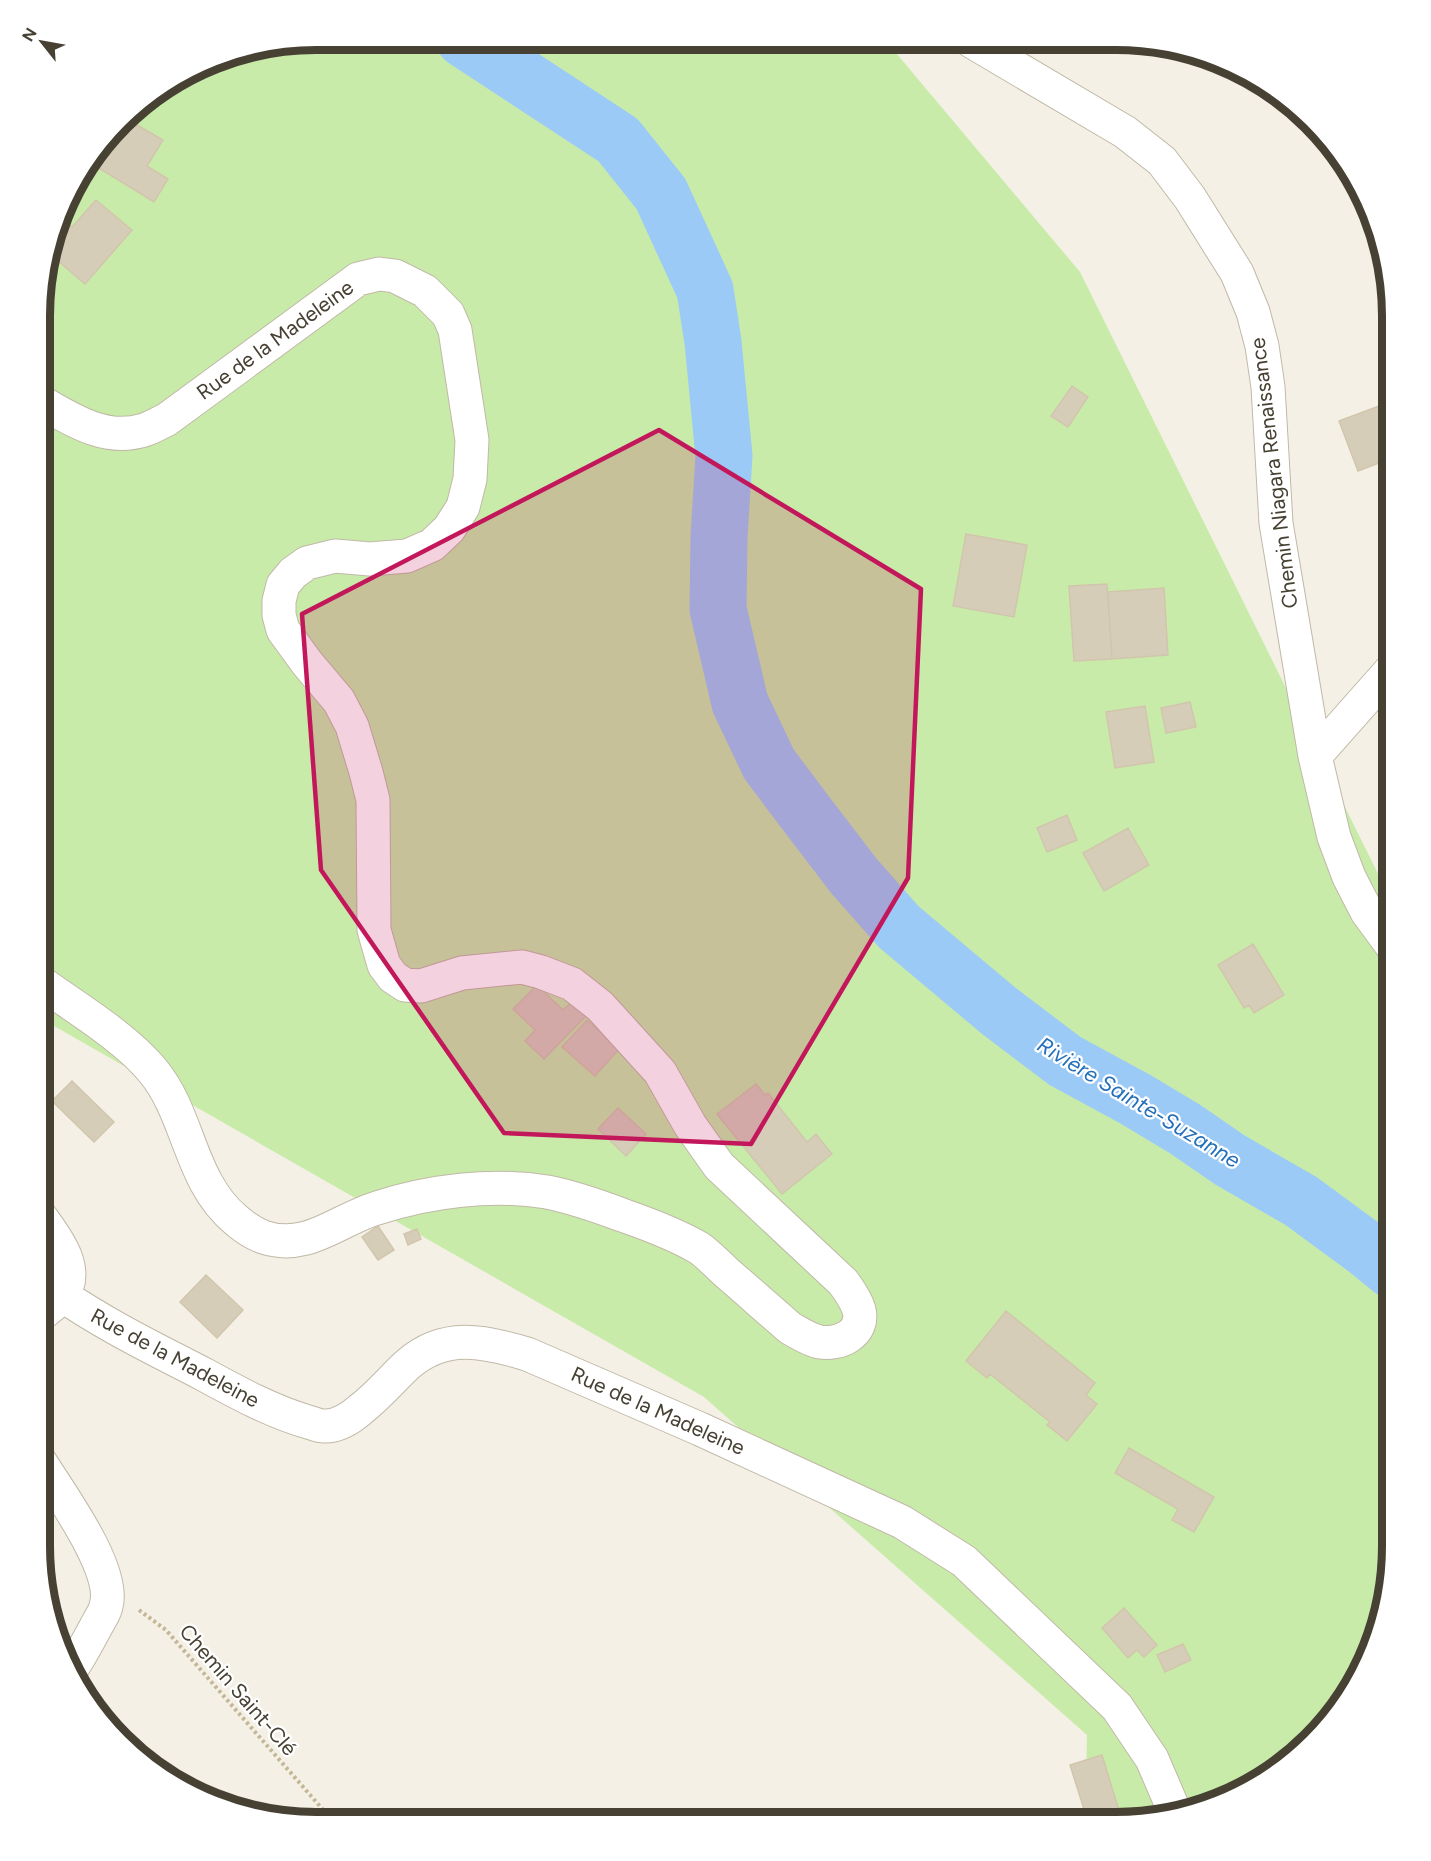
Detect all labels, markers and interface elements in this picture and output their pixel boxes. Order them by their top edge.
north arrow [12,12,72,72]
text: N [18,24,41,45]
street label: Rue de la Madeleine [192,274,358,405]
street label: Chemin Niagara Renaissance [1244,336,1303,610]
water label: Rivière Sainte-Suzanne [1032,1031,1245,1174]
street label: Rue de la Madeleine [87,1303,264,1413]
street label: Rue de la Madeleine [568,1361,749,1460]
street label: Chemin Saint-Clé [174,1619,302,1761]

